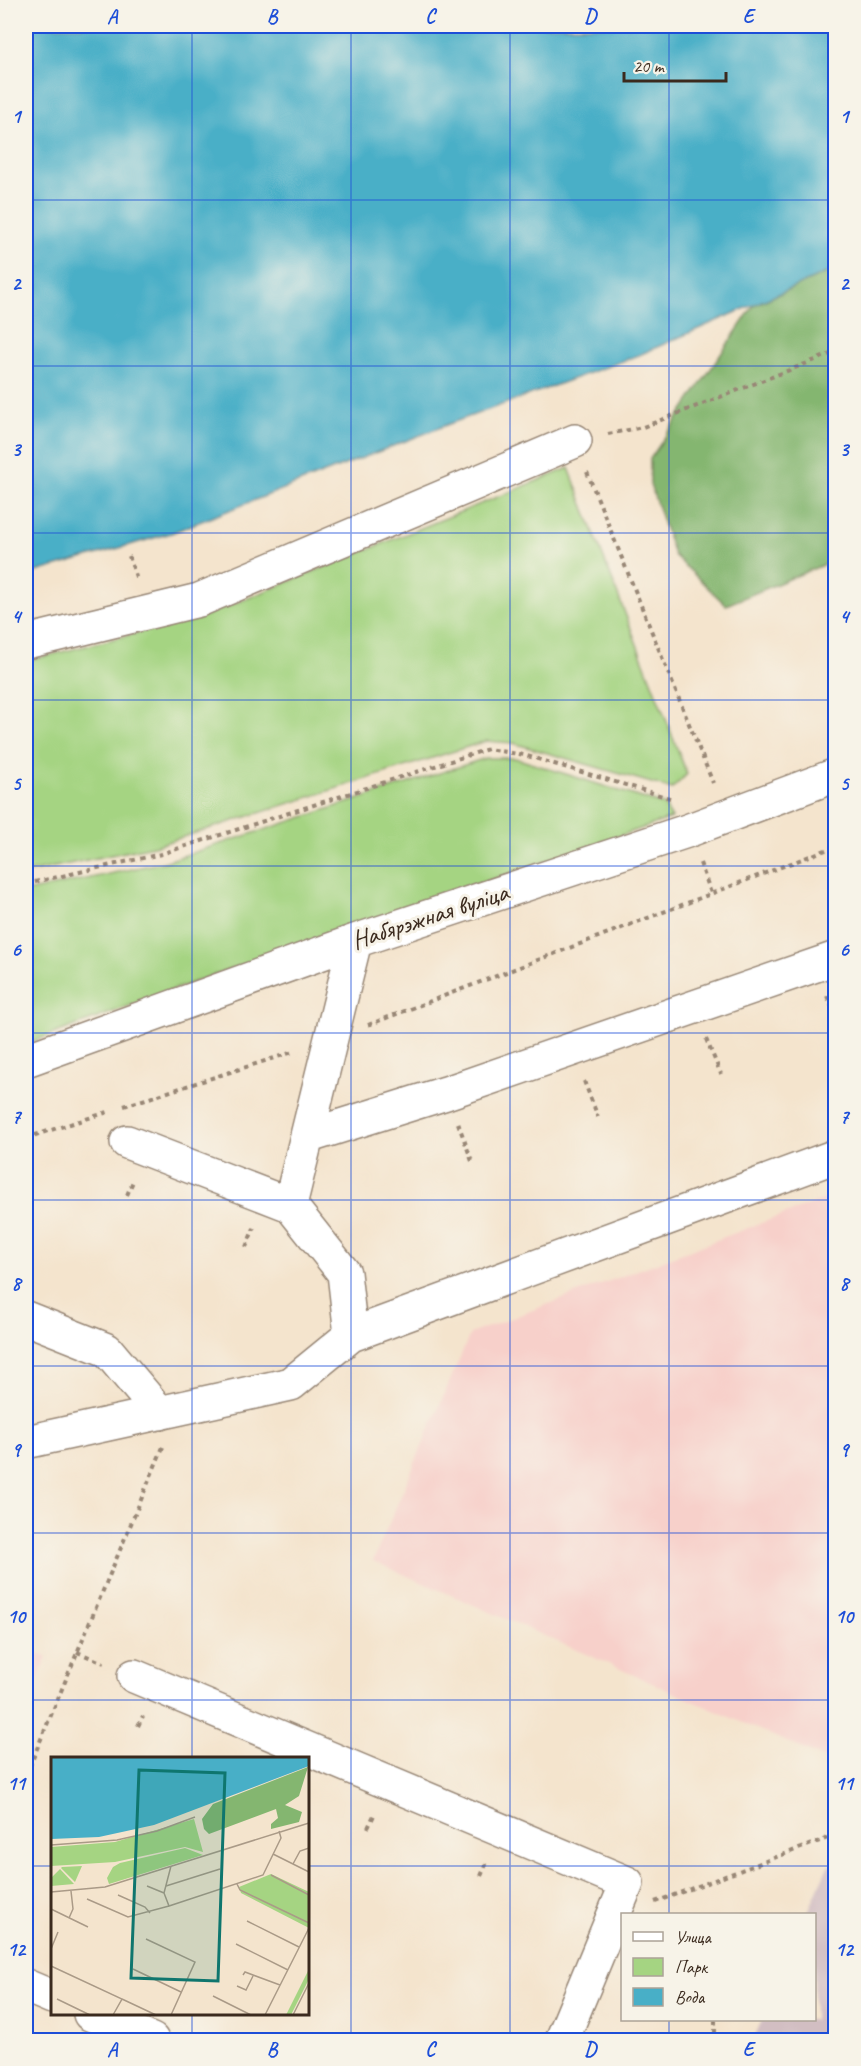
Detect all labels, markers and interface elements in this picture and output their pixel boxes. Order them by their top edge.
text: A [107,4,119,29]
text: B [267,4,279,29]
text: C [425,4,437,29]
text: D [584,4,598,29]
text: E [743,4,757,29]
scale bar [624,45,726,83]
text: 20 m [633,55,666,77]
text: 1 [12,104,23,129]
text: 1 [840,104,851,129]
text: 2 [12,271,23,296]
text: 2 [840,271,851,296]
text: 3 [12,437,23,462]
text: 3 [840,437,851,462]
text: 4 [12,604,24,629]
text: 4 [840,604,852,629]
text: 5 [12,771,23,796]
text: 5 [840,771,851,796]
street label: Набярэжная вуліца [347,875,514,957]
text: 6 [11,937,22,962]
text: 6 [839,937,850,962]
text: 7 [12,1104,23,1129]
text: 7 [840,1104,851,1129]
text: 8 [12,1271,24,1296]
text: 8 [840,1271,852,1296]
text: 9 [12,1437,23,1462]
text: 9 [840,1437,851,1462]
text: 10 [7,1604,27,1629]
text: 10 [835,1604,855,1629]
inset map [51,1757,309,2015]
text: 11 [7,1771,27,1796]
text: 11 [835,1771,855,1796]
legend [621,1913,816,2021]
text: Улица [675,1926,712,1948]
text: 12 [7,1937,27,1962]
text: 12 [835,1937,855,1962]
text: Парк [675,1956,709,1978]
text: Вода [675,1986,706,2008]
text: A [107,2037,119,2062]
text: B [267,2037,279,2062]
text: C [425,2037,437,2062]
text: D [584,2037,598,2062]
text: E [743,2037,757,2062]

